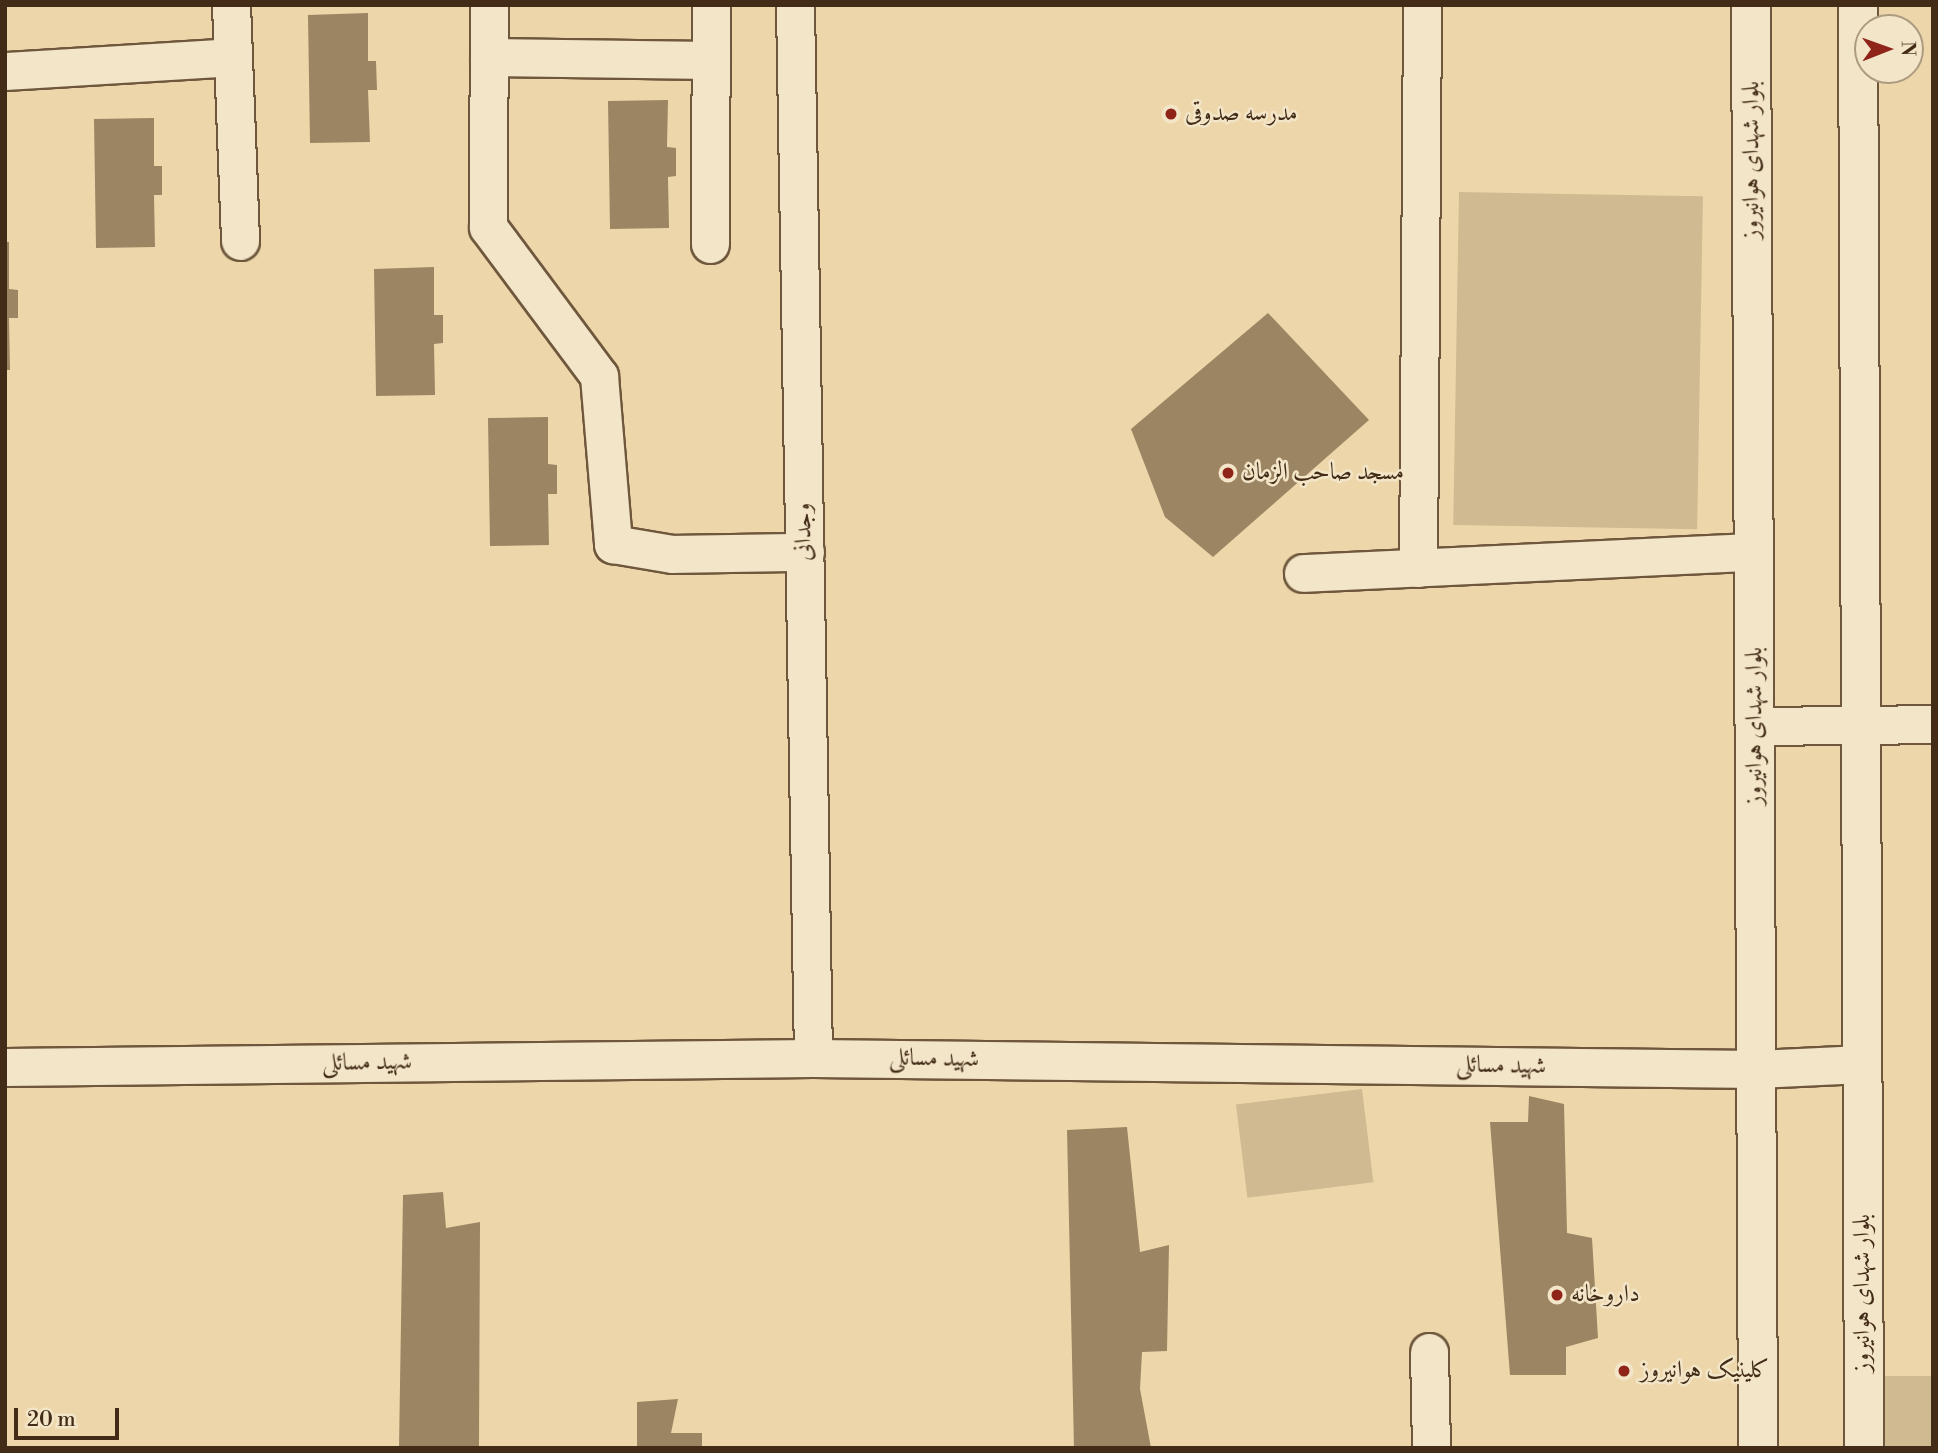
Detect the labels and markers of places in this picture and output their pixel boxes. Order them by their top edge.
place label: مدرسه صدوقی [1185,100,1298,128]
marker: مدرسه صدوقی [1163,106,1179,122]
place label: مسجد صاحب الزمان [1242,459,1404,487]
marker: مسجد صاحب الزمان [1220,465,1236,481]
place label: داروخانه [1571,1281,1640,1309]
marker: داروخانه [1549,1287,1565,1303]
place label: کلینیک هوانیروز [1640,1357,1770,1385]
marker: کلینیک هوانیروز [1614,1361,1634,1381]

